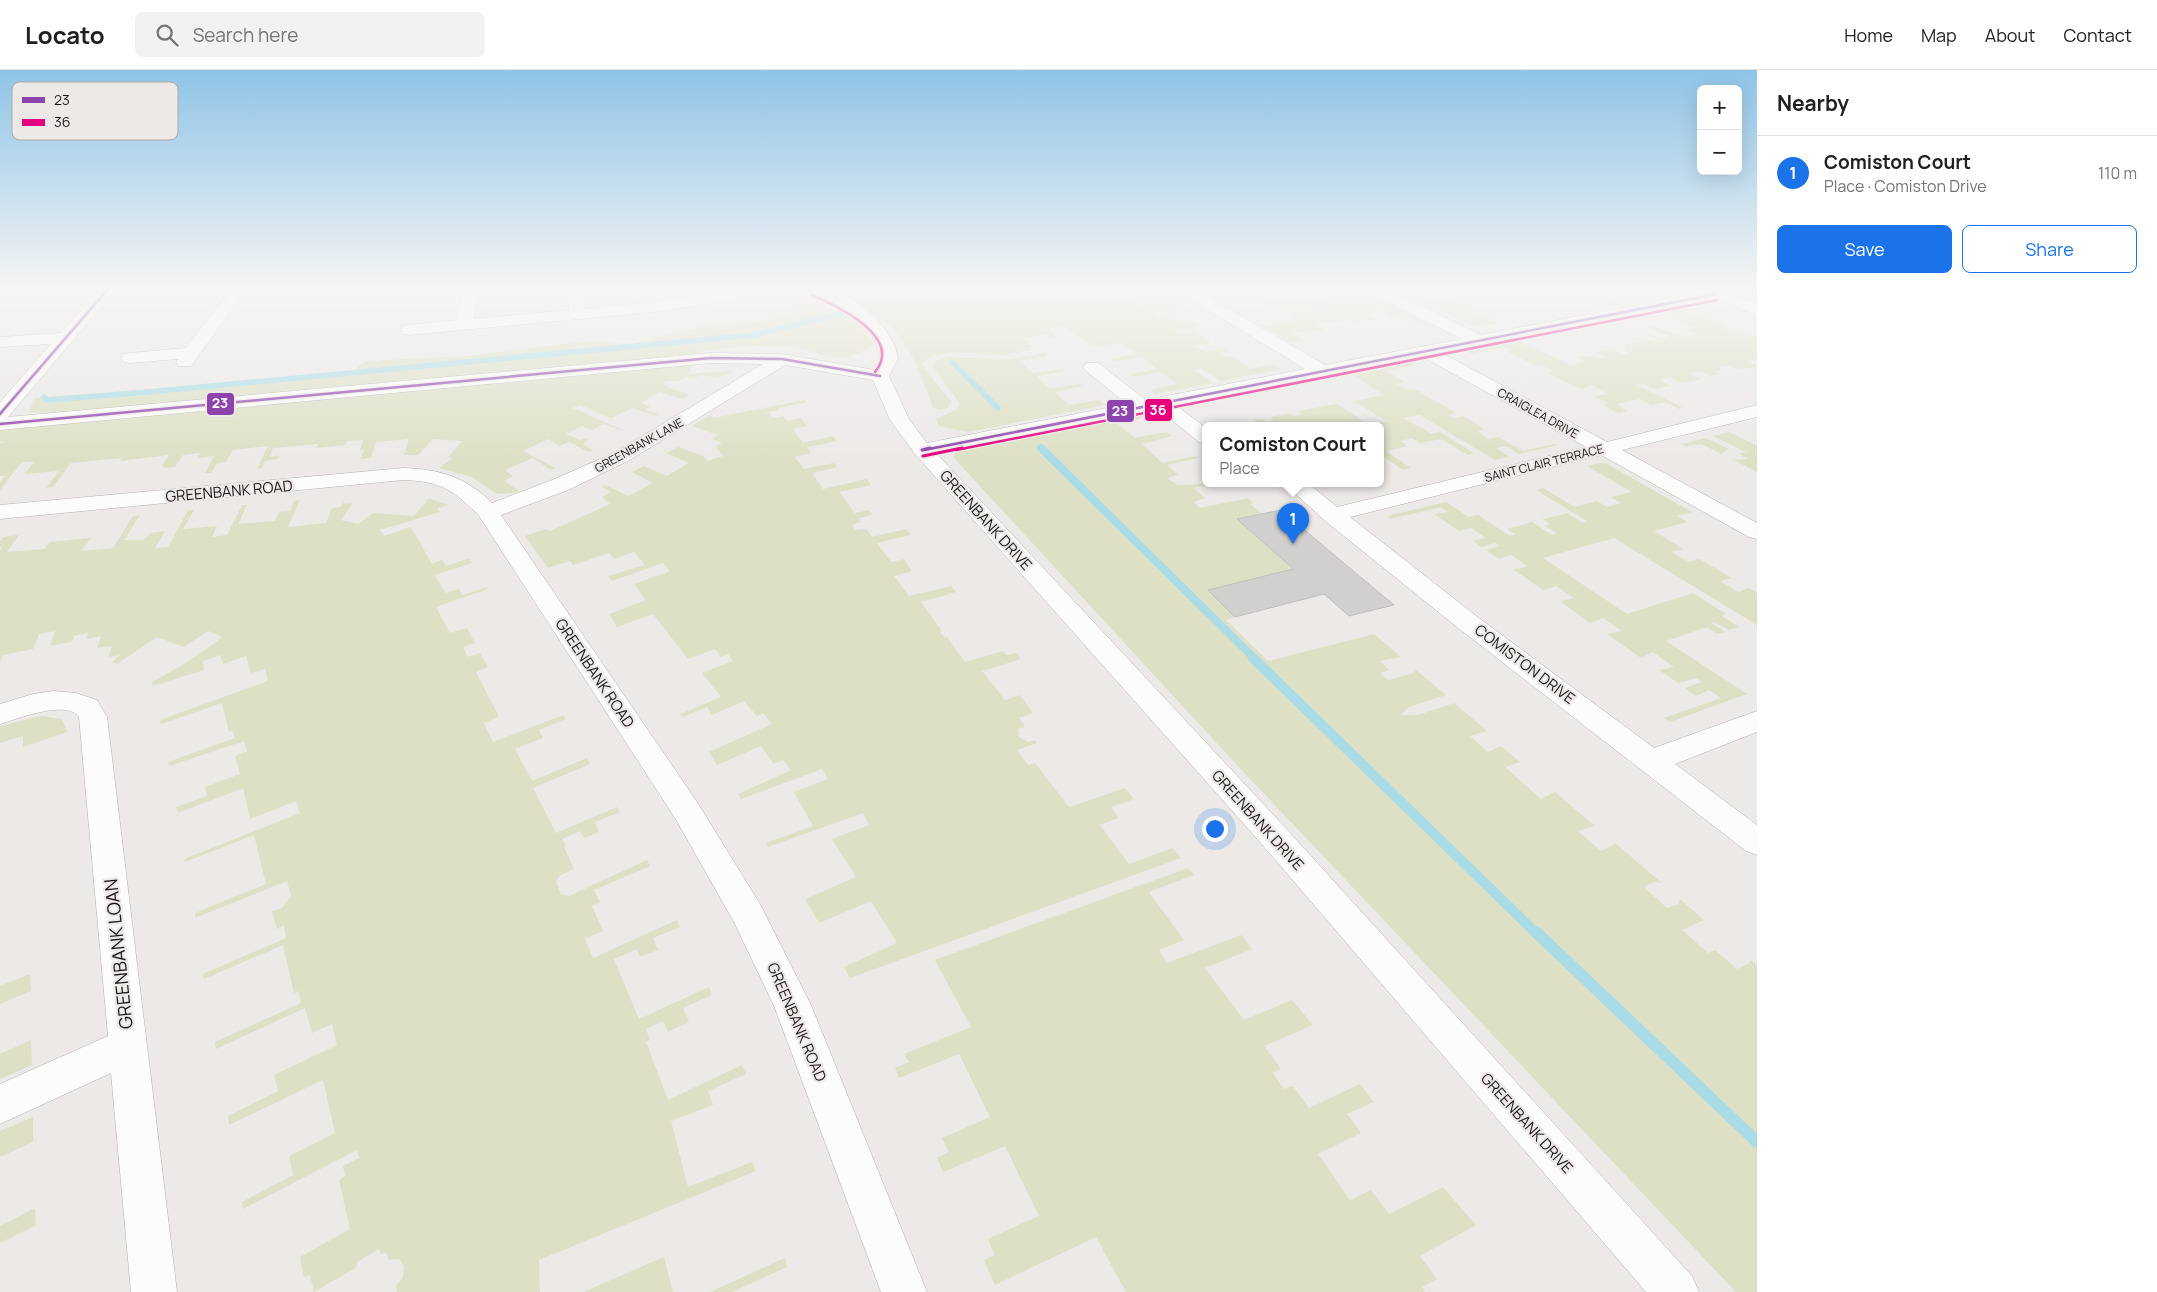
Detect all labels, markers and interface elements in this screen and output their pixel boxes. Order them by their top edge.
search box [135,12,485,57]
text: Locato [25,18,105,51]
icon: search [153,21,181,49]
text: Search here [193,22,298,48]
text: Home [1844,23,1893,47]
text: Map [1921,23,1957,47]
text: About [1985,23,2035,47]
text: Contact [2063,23,2132,47]
legend [12,82,178,140]
map controls [1697,85,1742,175]
button: + [1697,85,1742,130]
text: Nearby [1777,89,1849,117]
text: 23 [54,90,70,109]
text: 36 [54,112,70,131]
button: − [1697,130,1742,175]
text: Comiston Court [1824,149,1971,175]
text: 1 [1789,162,1797,184]
text: 110 m [2098,162,2137,184]
text: Place · Comiston Drive [1824,175,1987,197]
button: Save [1777,225,1952,273]
button: Share [1962,225,2137,273]
street label: CRAIGLEA DRIVE [1494,384,1582,442]
line badge: 23 [206,392,235,416]
text: 23 [212,393,228,412]
line badge: 36 [1144,398,1173,422]
line badge: 23 [1106,399,1135,423]
text: 36 [1150,400,1166,419]
text: 23 [1112,401,1128,420]
street label: GREENBANK LANE [592,413,687,476]
popup [1202,422,1384,487]
text: Comiston Court [1219,431,1367,457]
street label: SAINT CLAIR TERRACE [1483,440,1606,486]
text: Place [1219,457,1260,479]
street label: GREENBANK DRIVE [935,465,1037,575]
street label: GREENBANK ROAD [165,475,293,507]
pin: 1 [1277,503,1309,544]
street label: GREENBANK ROAD [551,614,639,732]
street label: COMISTON DRIVE [1471,619,1579,709]
street label: GREENBANK DRIVE [1207,765,1309,875]
your location [1202,816,1228,842]
street label: GREENBANK LOAN [98,878,138,1030]
street label: GREENBANK ROAD [762,959,832,1085]
street label: GREENBANK DRIVE [1476,1068,1578,1178]

